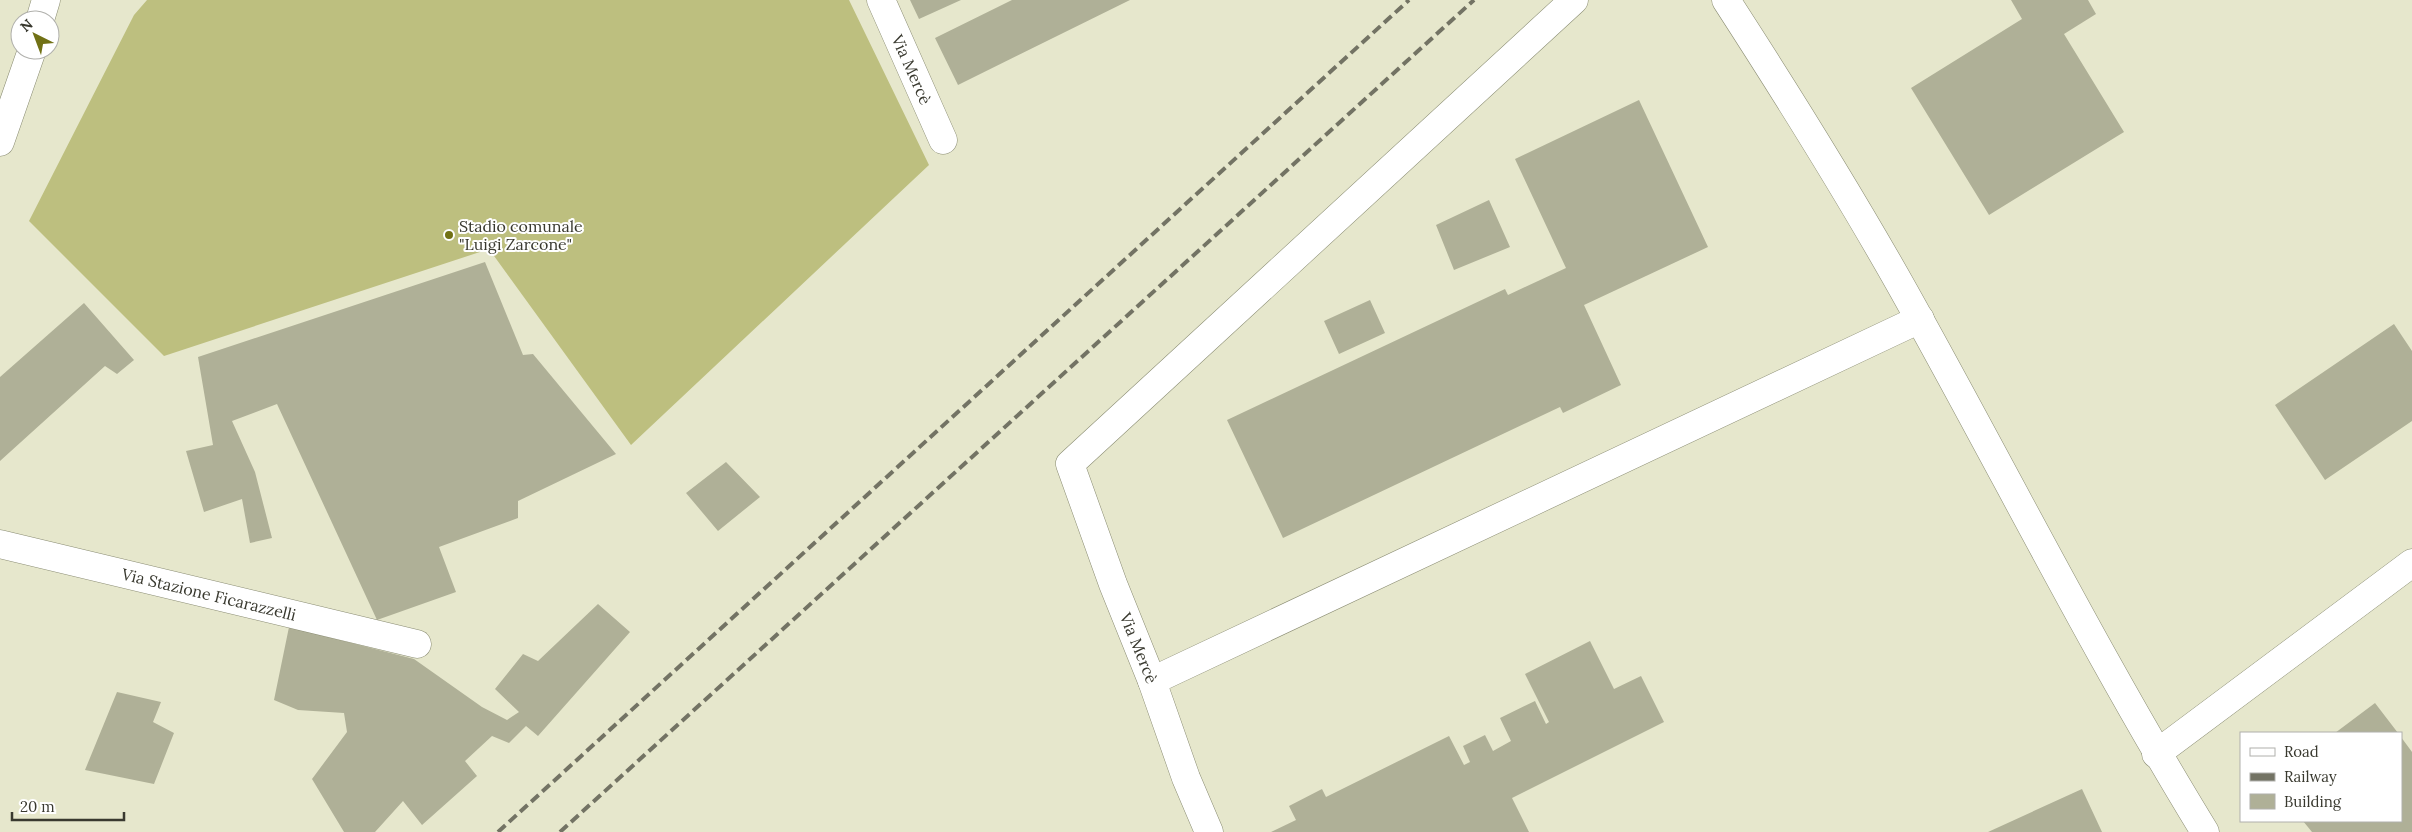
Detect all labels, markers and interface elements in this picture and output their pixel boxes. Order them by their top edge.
north arrow [10,10,60,60]
text: N [16,15,36,36]
street label: Via Mercè [887,31,936,108]
place label: Stadio comunale "Luigi Zarcone" [459,216,583,254]
marker: Stadio comunale "Luigi Zarcone" [443,229,455,241]
street label: Via Stazione Ficarazzelli [119,563,298,625]
street label: Via Mercè [1115,609,1162,687]
legend [2240,732,2402,822]
text: Road [2284,742,2319,761]
text: Railway [2284,767,2337,786]
scale bar [12,790,125,822]
text: Building [2284,792,2342,811]
text: 20 m [20,797,55,816]

